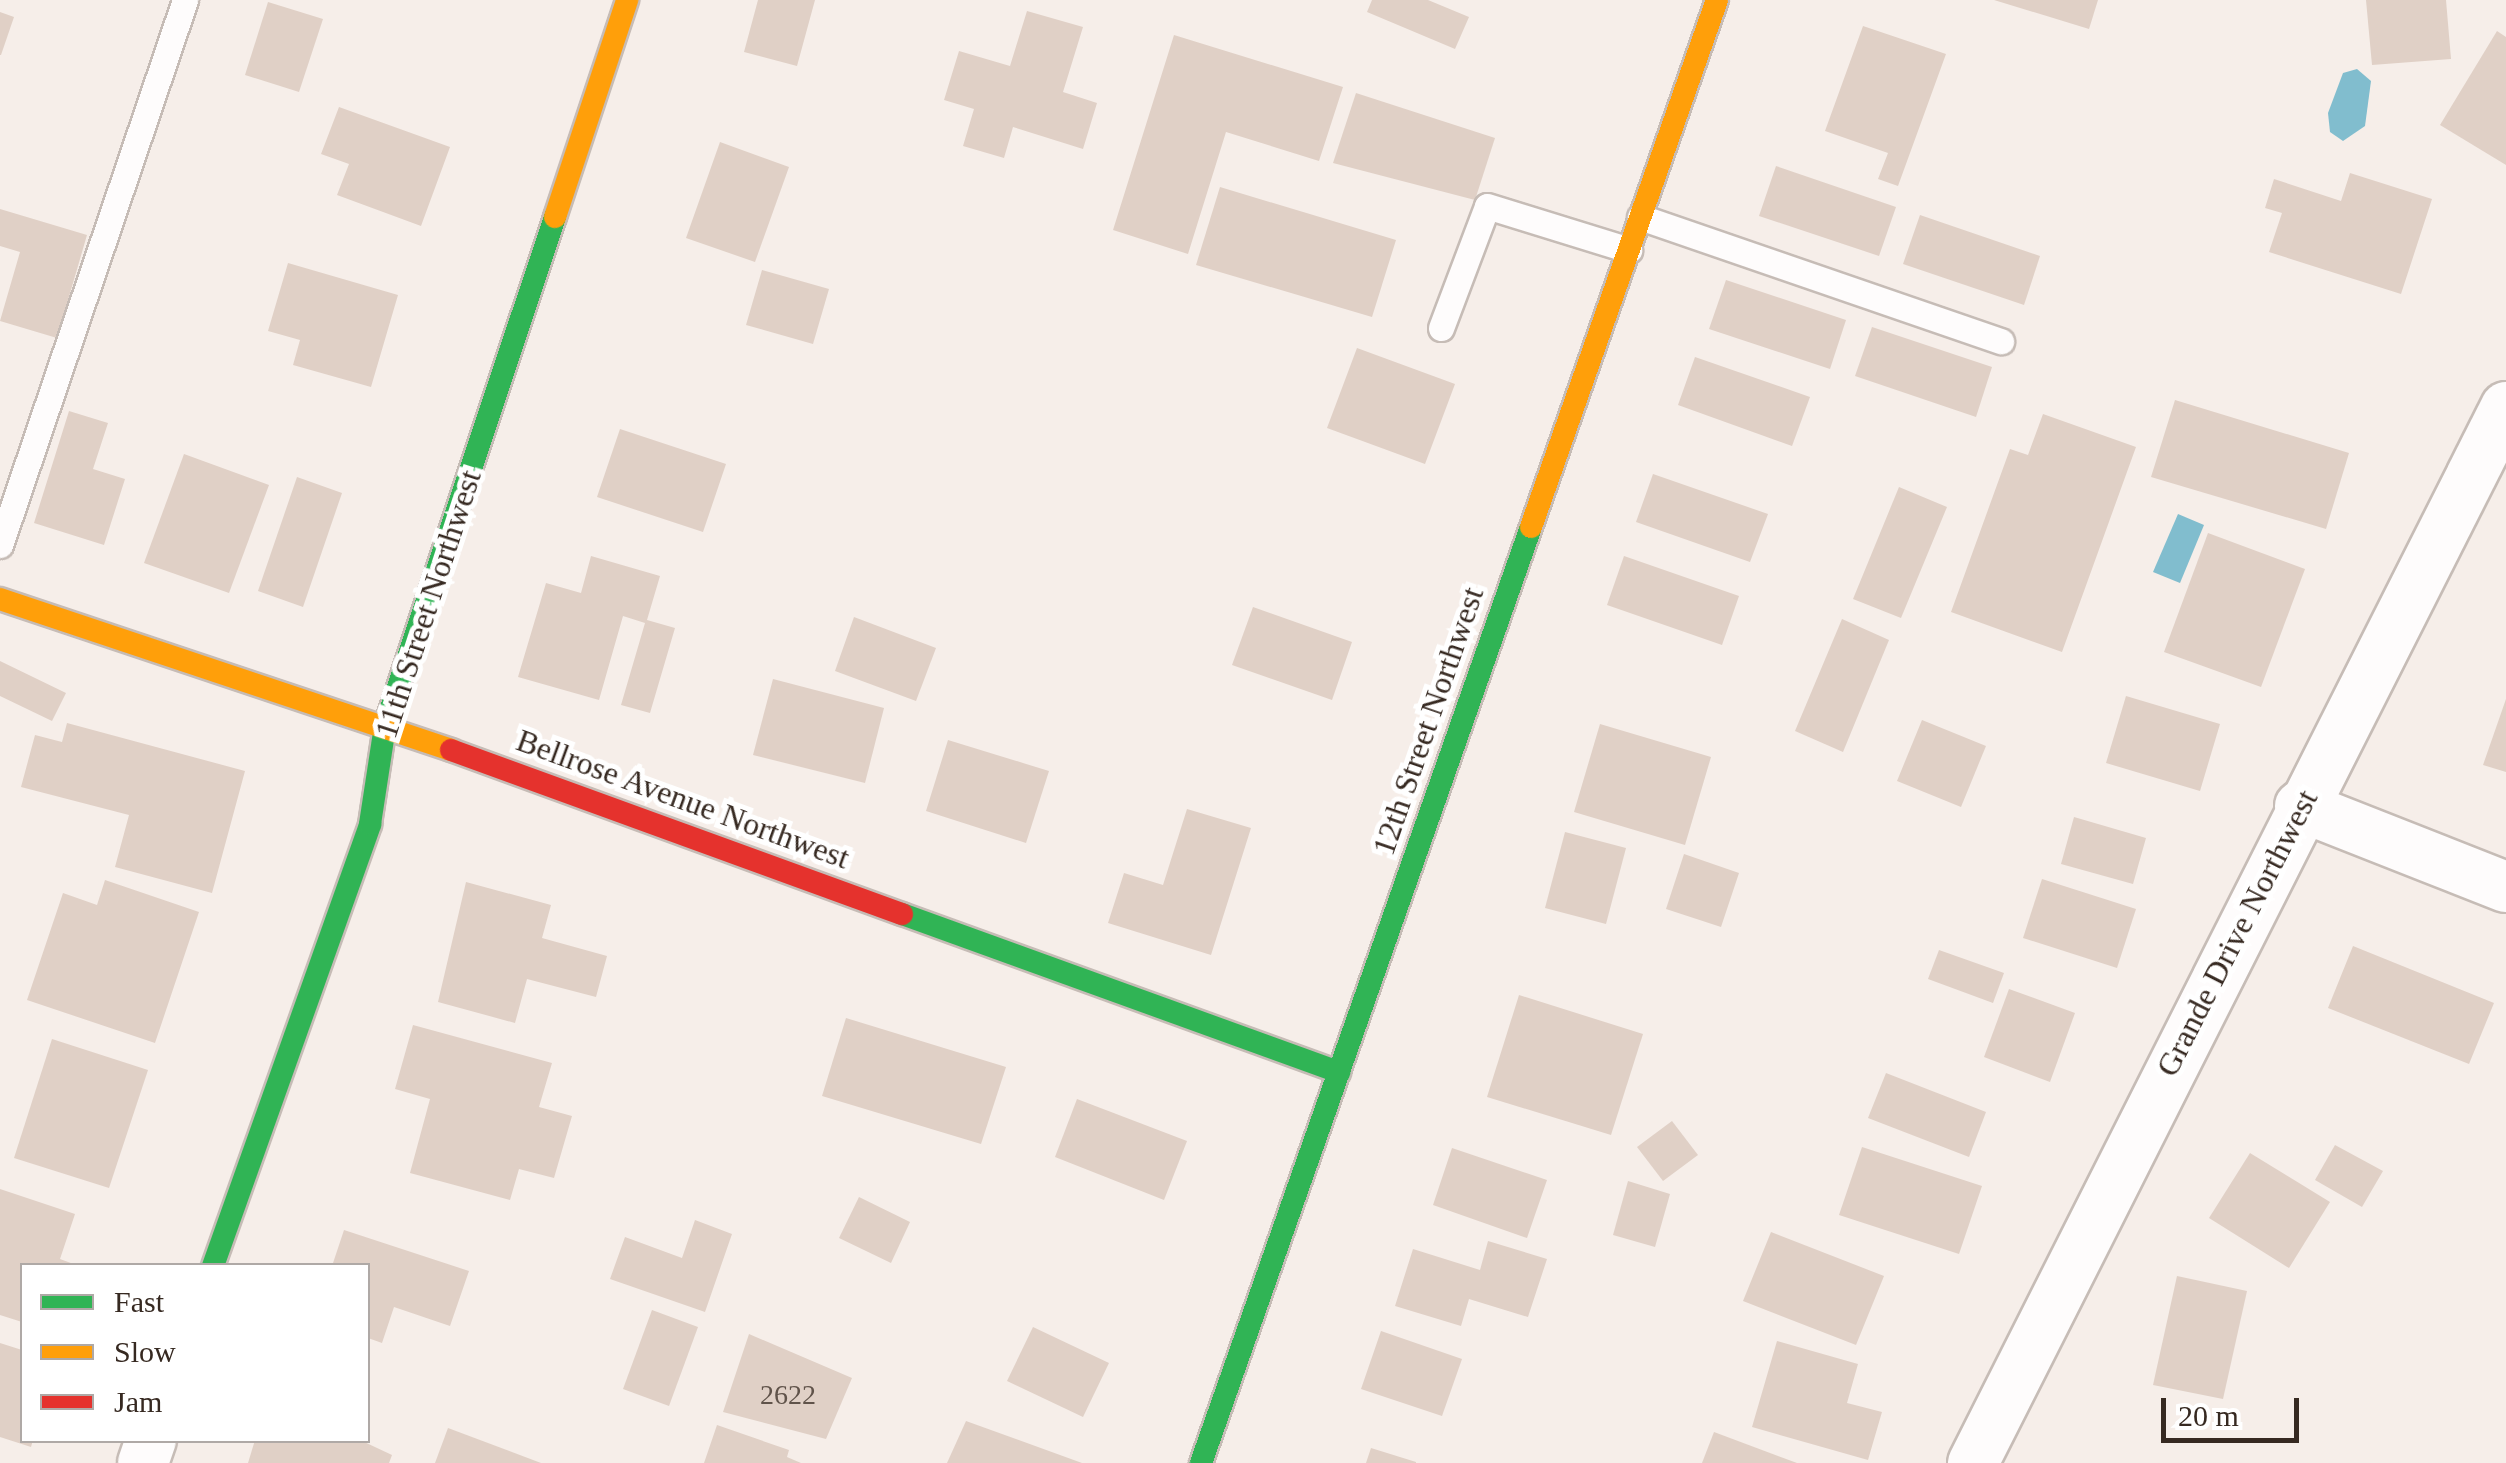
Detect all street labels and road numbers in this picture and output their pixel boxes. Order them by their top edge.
street label: 11th Street Northwest [367,465,489,743]
street label: 12th Street Northwest [1364,582,1492,860]
street label: Bellrose Avenue Northwest [511,721,855,877]
street label: Grande Drive Northwest [2148,783,2326,1083]

